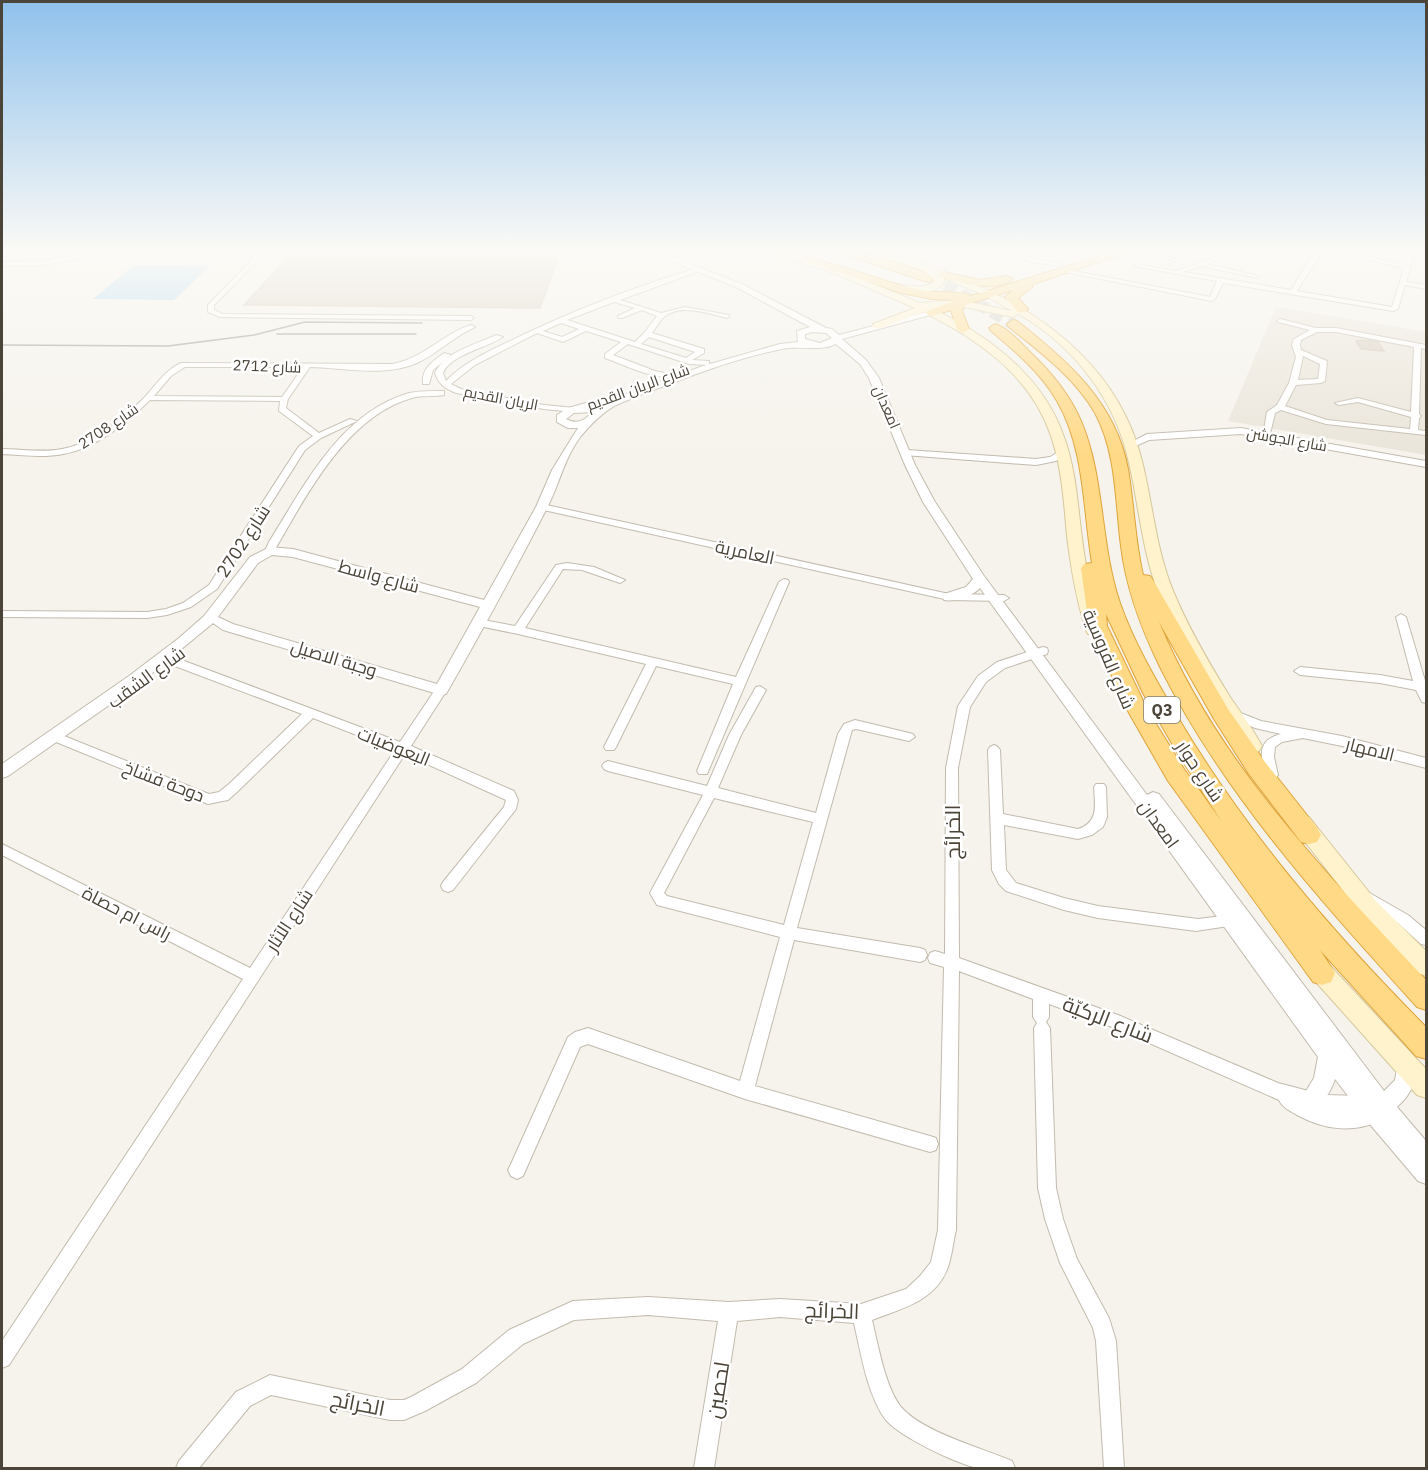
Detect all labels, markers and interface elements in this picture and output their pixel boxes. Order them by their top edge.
street label: شارع 2712 [232,355,302,379]
street label: شارع الريان القديم [584,360,693,416]
street label: الريان القديم [462,381,540,416]
street label: امعدان [868,382,905,432]
street label: شارع 2708 [74,399,143,455]
street label: شارع الجوشن [1245,423,1329,457]
street label: شارع 2702 [211,500,276,582]
street label: العامرية [713,534,777,570]
street label: شارع واسط [336,554,422,599]
street label: شارع الفروسية [1077,606,1140,713]
street label: وجبة الاصيل [288,634,380,682]
street label: شارع الشقب [103,641,190,714]
road number: Q3 [1144,697,1180,723]
street label: البعوضيات [354,721,434,771]
street label: الامهار [1342,732,1397,766]
street label: شارع حوار [1170,735,1229,807]
street label: دوحة فشاخ [120,755,208,808]
street label: امعدان [1134,795,1184,853]
street label: الخرائج [938,805,967,859]
street label: راس ام حصاة [78,881,176,946]
street label: شارع الآثار [260,884,319,957]
street label: شارع الركيّة [1058,989,1157,1050]
street label: الخرائج [804,1295,860,1326]
street label: لحصين [699,1360,735,1420]
street label: الخرائج [328,1384,388,1423]

